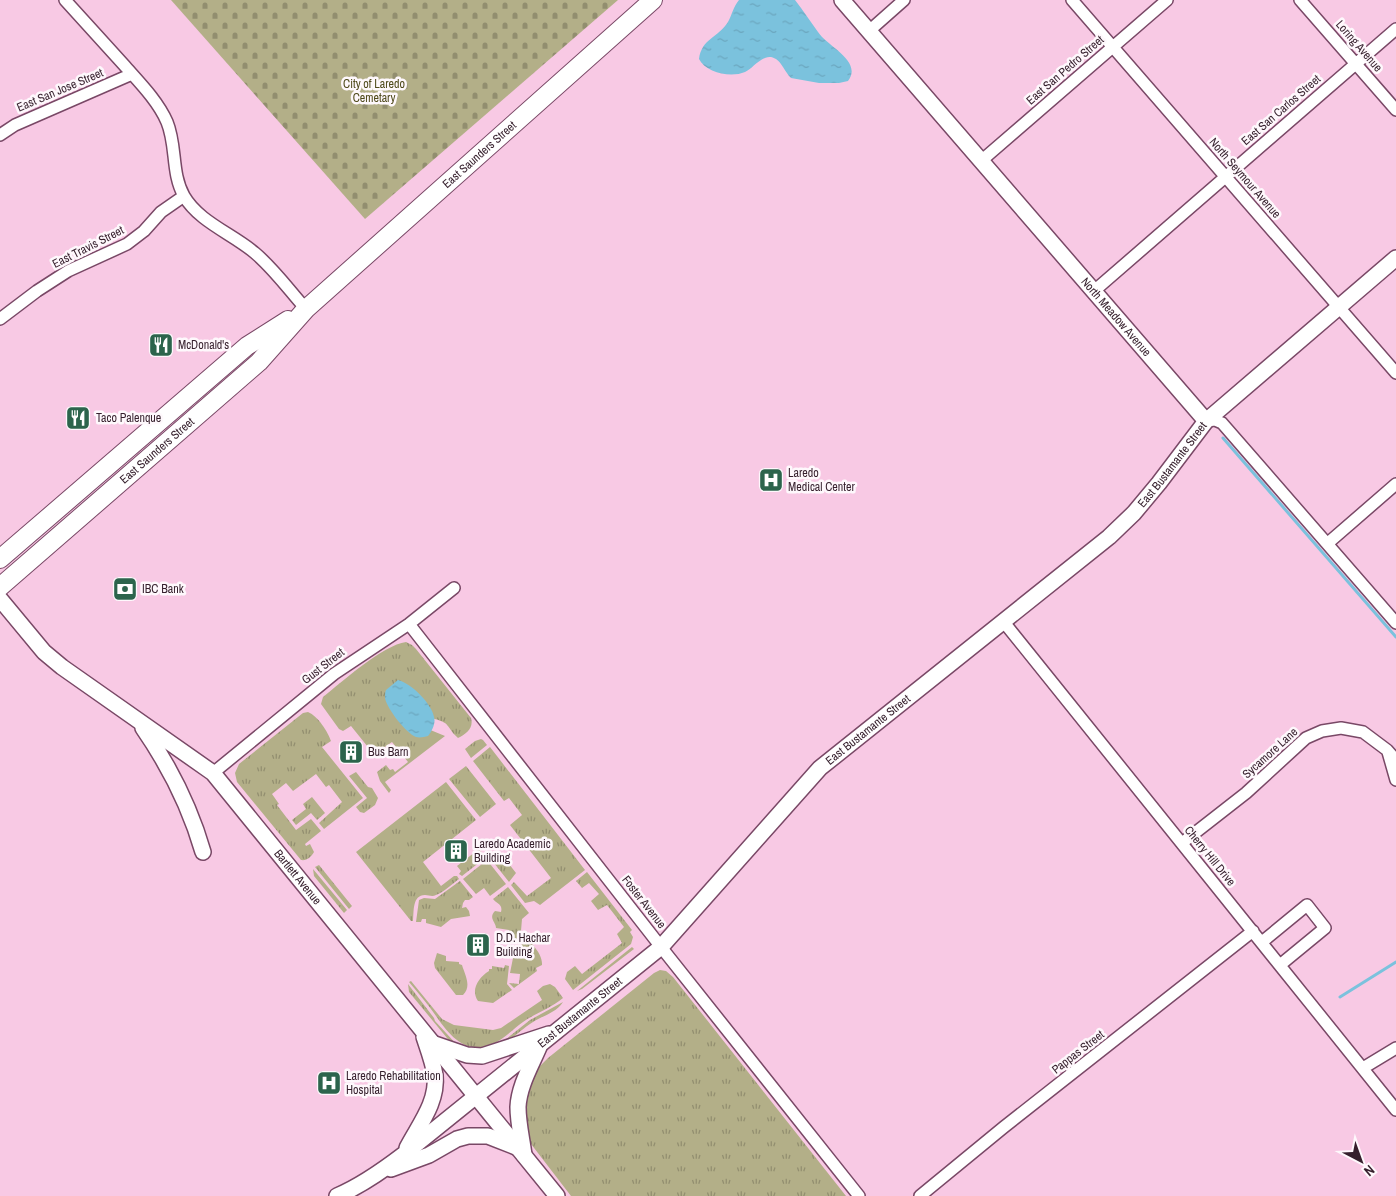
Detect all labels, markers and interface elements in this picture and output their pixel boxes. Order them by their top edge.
street label: Loring Avenue [1332,17,1386,75]
street label: East San Pedro Street [1023,32,1107,108]
street label: East San Jose Street [14,64,106,115]
street label: East San Carlos Street [1238,71,1324,149]
park label: City of Laredo Cemetary [343,76,405,106]
street label: East Saunders Street [439,117,520,192]
street label: North Seymour Avenue [1206,134,1284,222]
street label: East Travis Street [50,222,127,272]
street label: North Meadow Avenue [1077,274,1155,360]
restaurant icon: McDonald's [148,332,174,358]
place label: McDonald's [178,337,229,353]
restaurant icon: Taco Palenque [65,405,91,431]
place label: Taco Palenque [96,410,161,426]
street label: East Saunders Street [116,414,198,487]
street label: East Bustamante Street [1134,418,1211,511]
place label: Laredo Medical Center [788,465,855,495]
hospital icon: Laredo Medical Center [758,467,784,493]
bank icon: IBC Bank [112,576,138,602]
place label: IBC Bank [142,581,184,597]
street label: Gust Street [298,644,348,688]
street label: East Bustamante Street [822,691,914,769]
street label: Sycamore Lane [1239,724,1301,782]
building icon: Bus Barn [338,739,364,765]
place label: Bus Barn [368,744,408,760]
street label: Cherry Hill Drive [1181,823,1239,889]
place label: Laredo Academic Building [474,836,551,866]
building icon: Laredo Academic Building [443,838,469,864]
street label: Bartlett Avenue [270,846,325,908]
street label: Foster Avenue [618,872,670,932]
place label: D.D. Hachar Building [496,930,551,960]
building icon: D.D. Hachar Building [465,932,491,958]
street label: East Bustamante Street [534,973,626,1051]
street label: Pappas Street [1048,1026,1108,1078]
place label: Laredo Rehabilitation Hospital [346,1068,441,1098]
hospital icon: Laredo Rehabilitation Hospital [316,1070,342,1096]
north arrow [1336,1136,1386,1186]
text: N [1360,1161,1379,1180]

